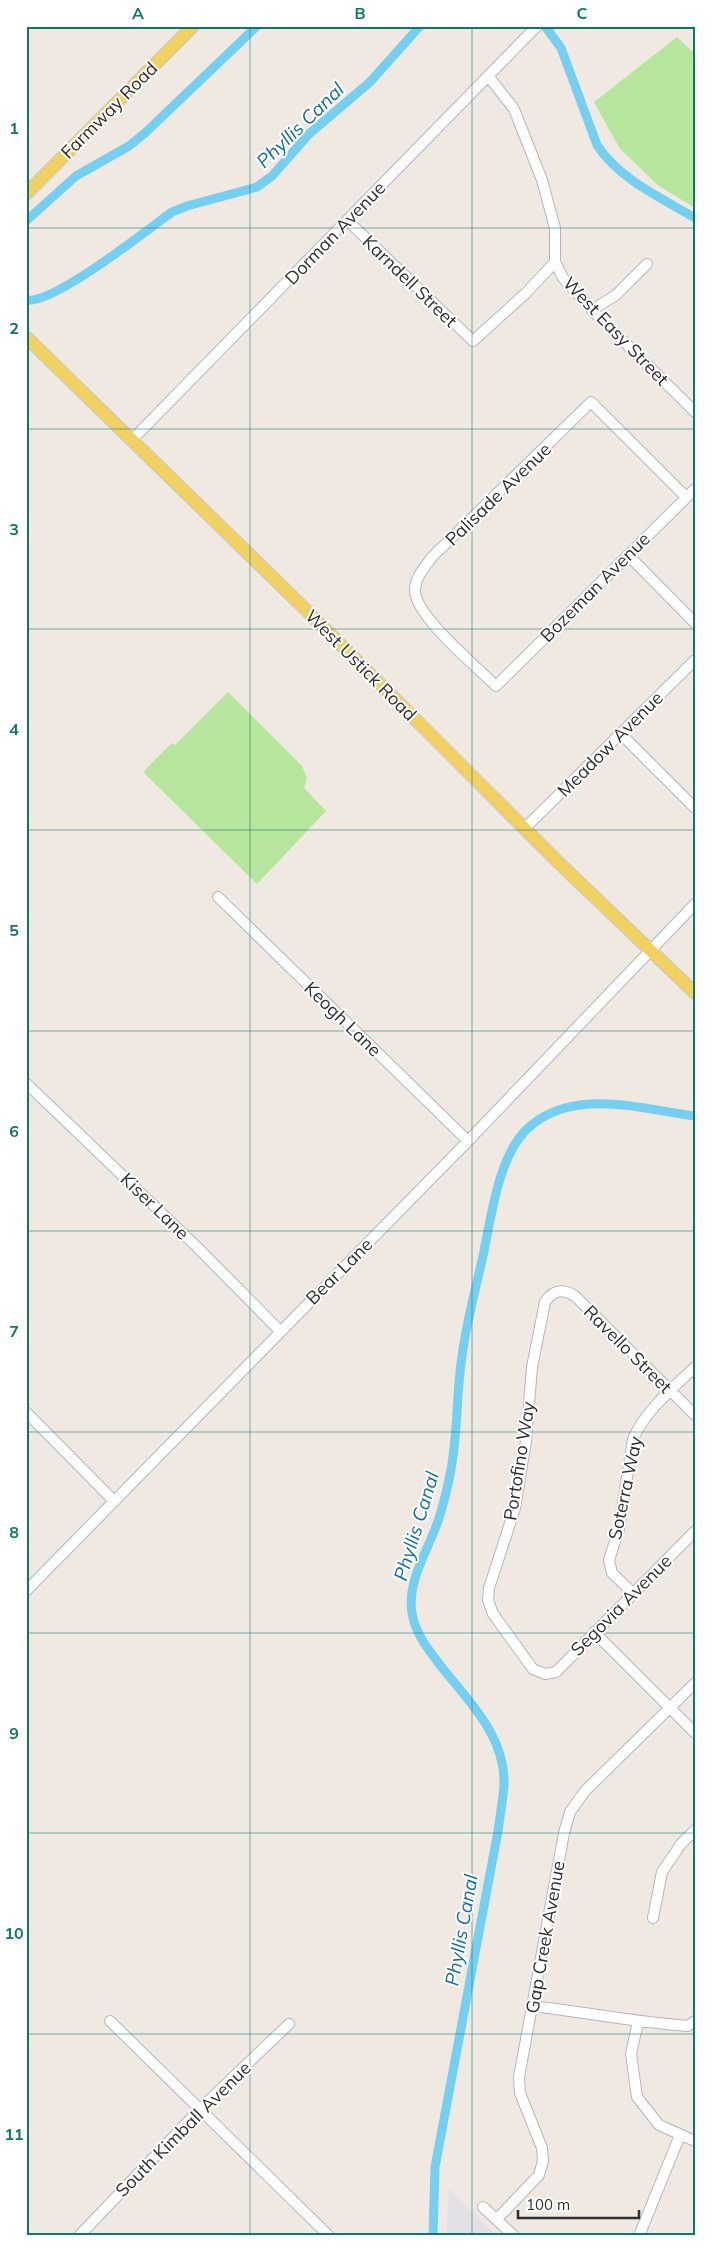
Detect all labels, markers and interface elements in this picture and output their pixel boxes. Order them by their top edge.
text: A [132,3,144,23]
text: B [354,3,366,23]
text: C [577,3,588,23]
street label: Farmway Road [56,57,162,163]
water label: Phyllis Canal [251,77,349,173]
text: 1 [9,118,19,138]
street label: Dorman Avenue [280,177,390,289]
street label: Karndell Street [358,230,462,332]
street label: West Easy Street [558,272,674,390]
text: 2 [9,318,19,338]
street label: Palisade Avenue [440,438,556,550]
text: 3 [9,519,19,539]
street label: Bozeman Avenue [535,527,655,647]
street label: West Ustick Road [300,604,422,726]
street label: Meadow Avenue [552,686,668,802]
text: 4 [9,719,19,739]
text: 5 [9,920,19,940]
street label: Keogh Lane [300,977,386,1061]
text: 6 [9,1121,19,1141]
street label: Kiser Lane [116,1168,194,1244]
street label: Bear Lane [301,1233,377,1309]
street label: Ravello Street [579,1300,677,1398]
text: 7 [9,1321,19,1341]
street label: Portofino Way [498,1399,540,1522]
street label: Soterra Way [603,1434,647,1542]
water label: Phyllis Canal [388,1468,444,1583]
text: 8 [9,1522,19,1542]
street label: Segovia Avenue [565,1549,677,1661]
text: 9 [9,1723,19,1743]
street label: Gap Creek Avenue [520,1859,570,2015]
water label: Phyllis Canal [439,1872,483,1988]
text: 10 [4,1923,24,1943]
street label: South Kimball Avenue [110,2056,256,2202]
text: 11 [4,2124,24,2144]
scale bar [518,2187,640,2219]
text: 100 m [526,2195,570,2214]

